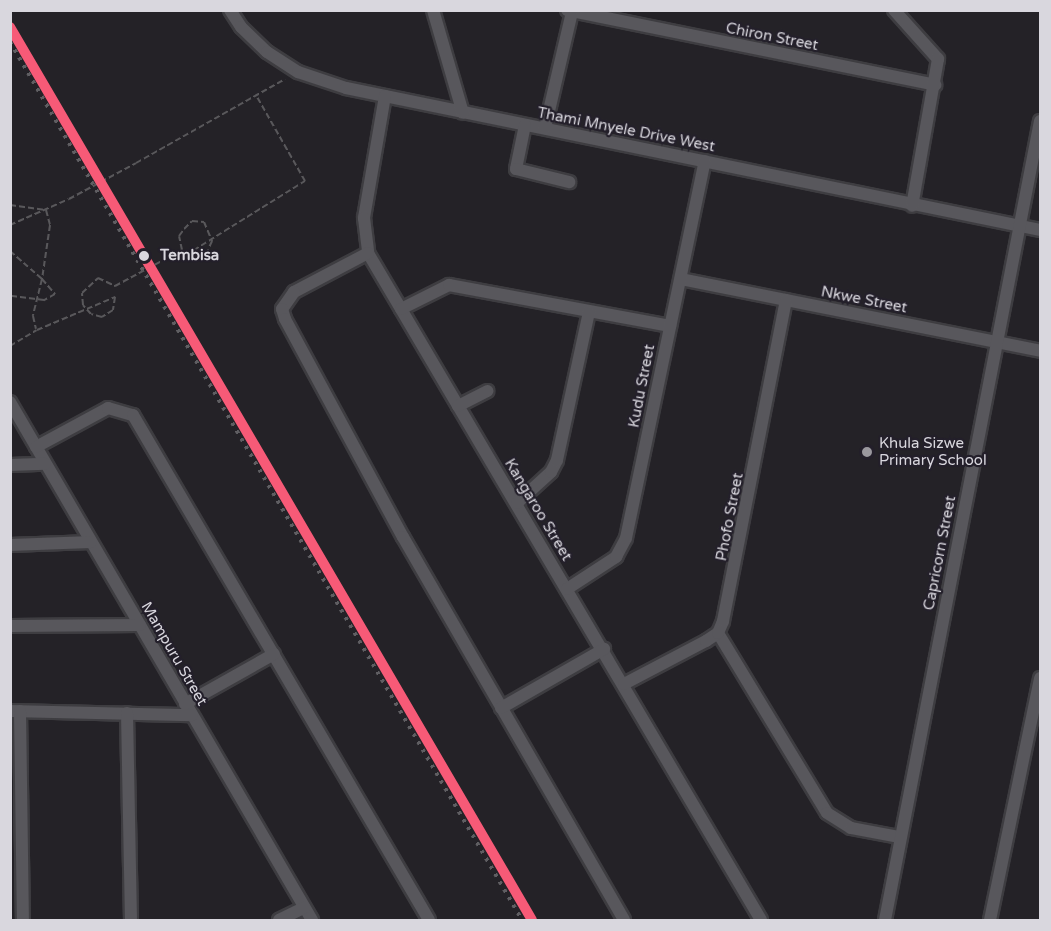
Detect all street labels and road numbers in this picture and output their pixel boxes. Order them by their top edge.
street label: Chiron Street [724,19,820,55]
street label: Thami Mnyele Drive West [536,104,716,156]
street label: Nkwe Street [820,283,908,317]
street label: Kudu Street [625,343,659,429]
street label: Kangaroo Street [500,456,576,564]
street label: Phofo Street [713,471,747,563]
street label: Capricorn Street [920,494,960,612]
street label: Mampuru Street [137,599,211,709]

